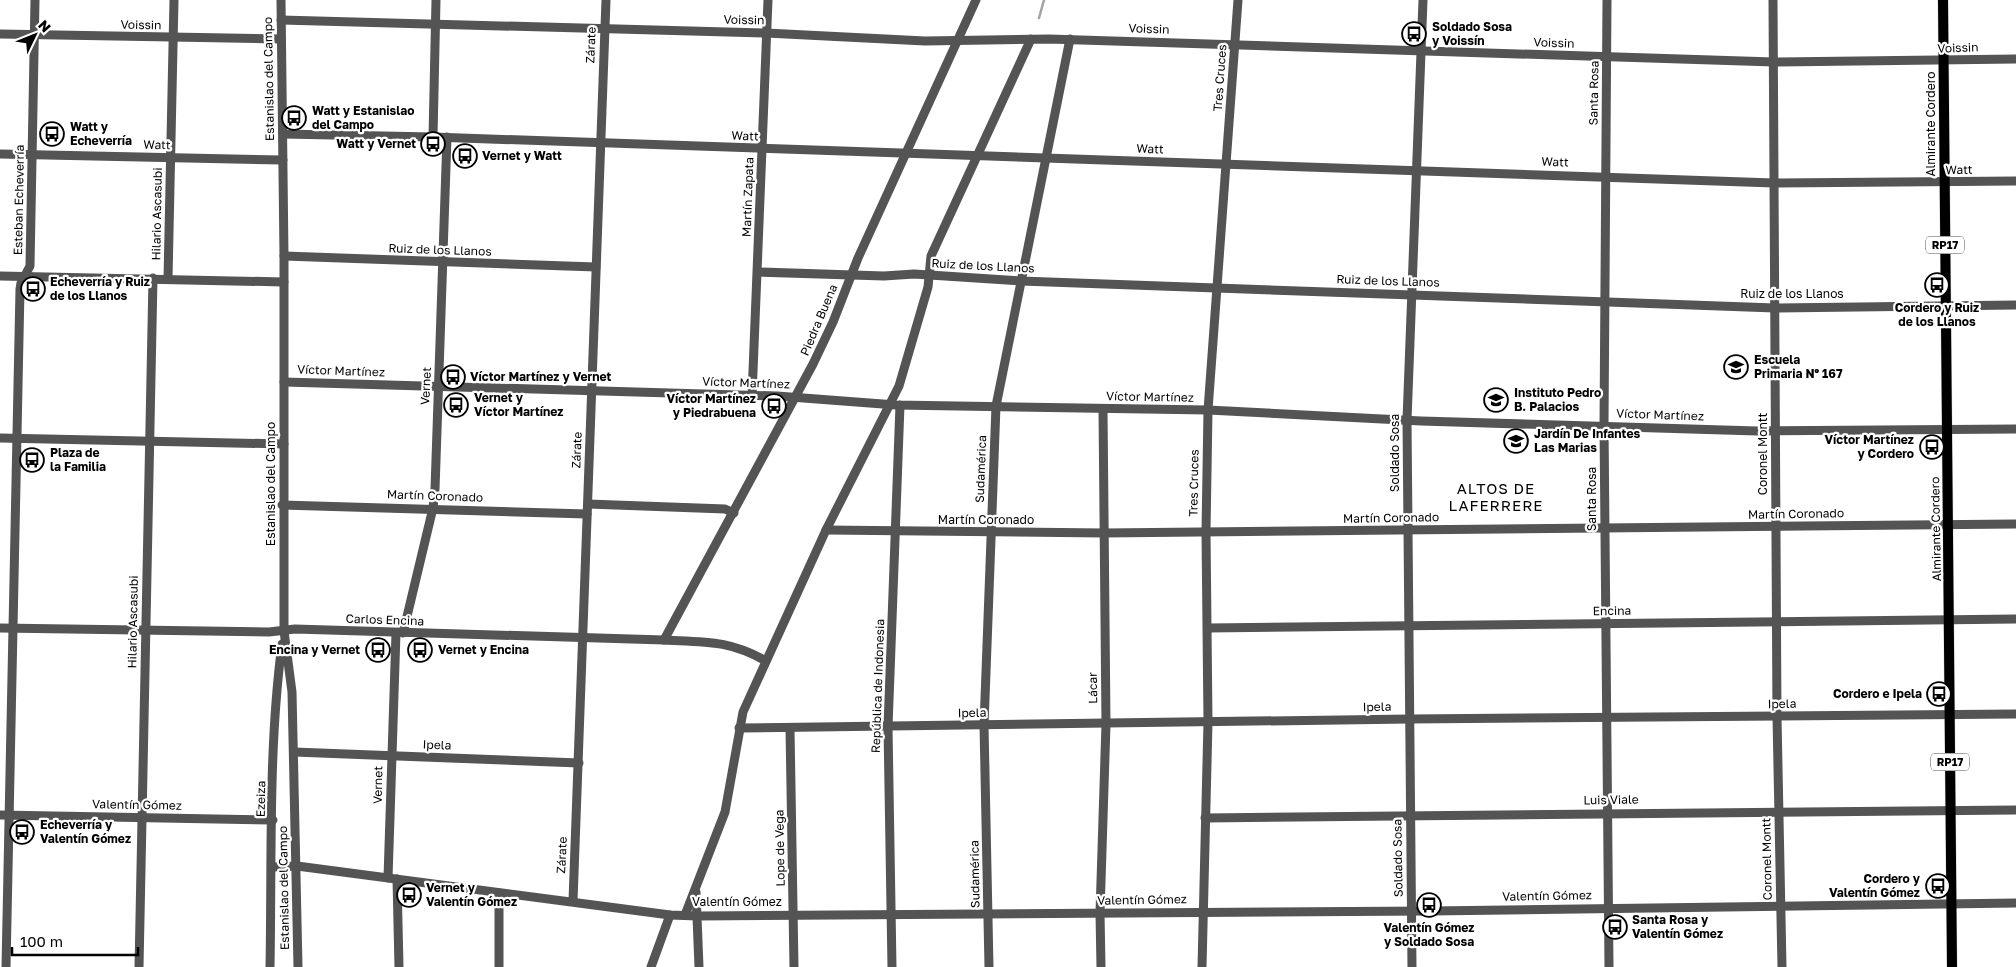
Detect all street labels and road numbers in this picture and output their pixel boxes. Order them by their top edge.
street label: Voissin [723,12,765,27]
street label: Voissin [120,17,162,32]
street label: Estanislao del Campo [260,17,277,141]
street label: Voissin [1128,20,1170,37]
street label: Zárate [582,26,599,64]
street label: Voissin [1533,34,1575,51]
street label: Voissin [1937,39,1979,56]
street label: Tres Cruces [1210,44,1229,112]
street label: Santa Rosa [1585,61,1602,125]
street label: Almirante Cordero [1923,72,1938,176]
street label: Watt [731,128,759,143]
street label: Watt [143,137,171,152]
street label: Watt [1136,141,1164,156]
street label: Esteban Echeverría [10,145,27,255]
street label: Watt [1541,154,1569,169]
street label: Martín Zapata [739,157,756,237]
street label: Watt [1945,162,1973,177]
street label: Hilario Ascasubi [148,167,165,261]
road number: RP17 [1926,236,1964,254]
street label: Ruiz de los Llanos [388,240,492,259]
street label: Ruiz de los Llanos [931,255,1035,276]
street label: Ruiz de los Llanos [1336,271,1440,290]
street label: Piedra Buena [797,282,840,358]
street label: Ruiz de los Llanos [1740,286,1844,301]
street label: Víctor Martínez [297,361,385,380]
street label: Vernet [417,366,434,405]
street label: Víctor Martínez [702,373,790,392]
street label: Víctor Martínez [1106,388,1194,405]
street label: Víctor Martínez [1616,405,1704,424]
street label: Coronel Montt [1755,413,1770,495]
street label: Soldado Sosa [1387,414,1402,492]
street label: Estanislao del Campo [263,422,278,546]
street label: Zárate [568,431,585,469]
street label: Sudamérica [972,435,989,503]
street label: Tres Cruces [1185,449,1202,517]
street label: Santa Rosa [1584,467,1599,531]
street label: Almirante Cordero [1927,476,1944,582]
street label: Martín Coronado [387,486,483,505]
street label: Martín Coronado [1748,505,1844,522]
street label: Martín Coronado [1343,509,1439,526]
street label: Martín Coronado [938,512,1034,527]
street label: Hilario Ascasubi [124,575,141,669]
street label: Encina [1593,603,1631,618]
street label: Carlos Encina [346,611,425,628]
street label: República de Indonesia [868,619,887,753]
street label: Lácar [1085,672,1100,704]
street label: Ipela [1767,696,1796,711]
street label: Ipela [1362,699,1391,714]
street label: Ipela [957,705,986,720]
street label: Ipela [422,737,452,752]
road number: RP17 [1931,754,1969,770]
street label: Vernet [370,766,385,804]
street label: Ezeiza [253,781,268,817]
street label: Luis Viale [1583,792,1639,807]
street label: Valentín Gómez [92,796,182,813]
street label: Lope de Vega [771,809,788,887]
street label: Coronel Montt [1758,817,1775,900]
street label: Soldado Sosa [1389,819,1406,897]
street label: Estanislao del Campo [275,826,292,950]
street label: Zárate [553,836,570,874]
street label: Sudamérica [966,840,983,908]
street label: Valentín Gómez [1502,887,1592,904]
street label: Valentín Gómez [1097,891,1187,908]
street label: Valentín Gómez [692,894,782,909]

